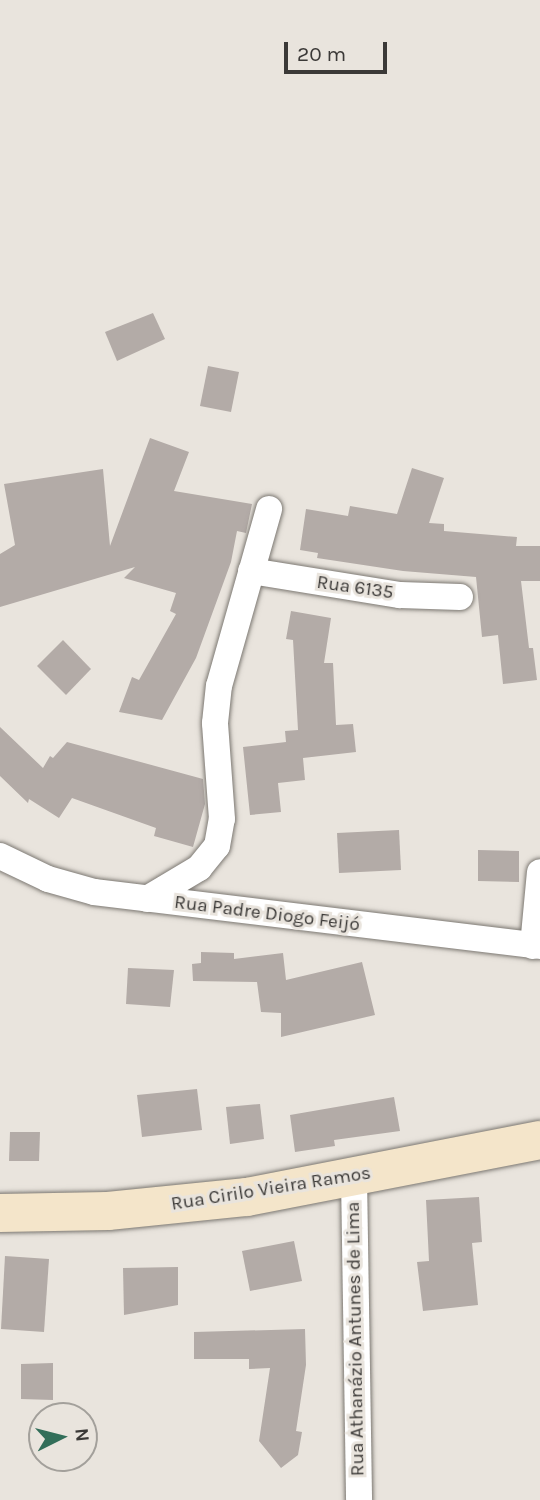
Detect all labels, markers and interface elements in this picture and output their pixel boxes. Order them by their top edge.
scale bar [288,28,391,72]
text: 20 m [297,42,346,66]
street label: Rua 6135 [315,571,395,605]
street label: Rua Padre Diogo Feijó [173,891,361,937]
street label: Rua Cirilo Vieira Ramos [169,1162,373,1216]
street label: Rua Athanázio Antunes de Lima [342,1201,370,1477]
north arrow [28,1402,98,1472]
text: N [70,1427,94,1443]

